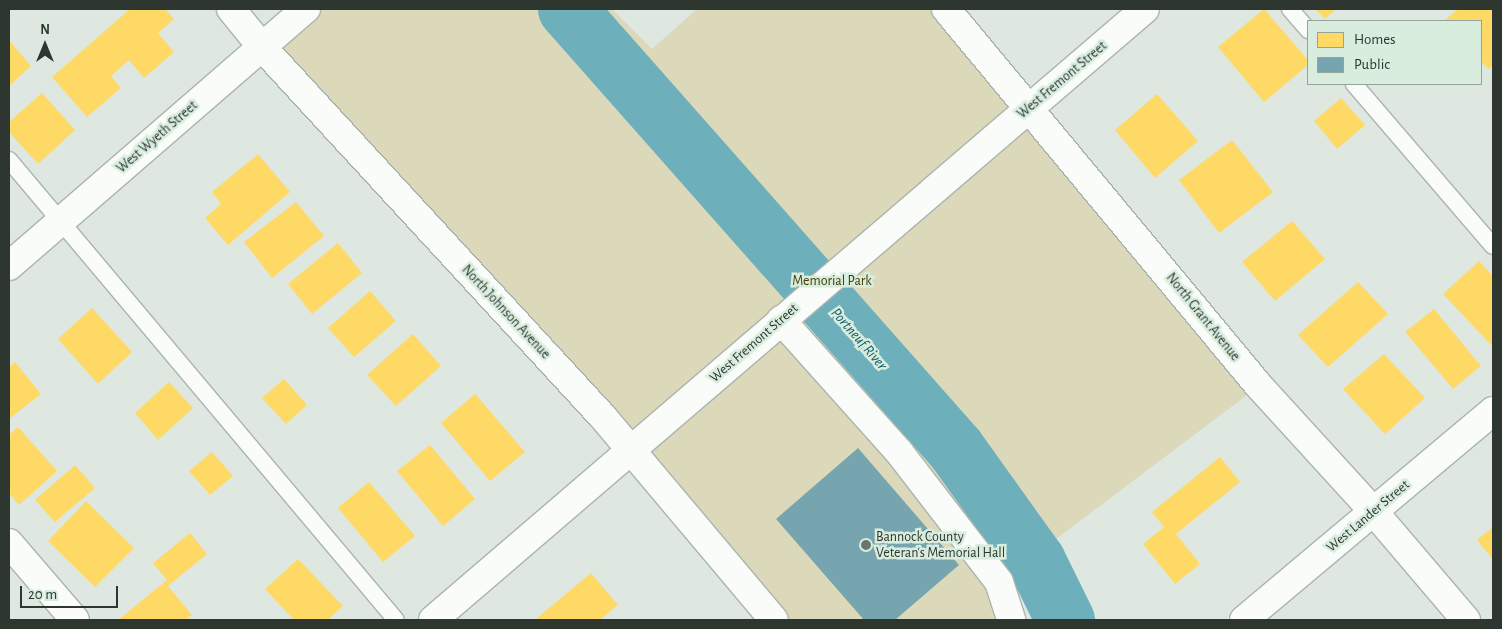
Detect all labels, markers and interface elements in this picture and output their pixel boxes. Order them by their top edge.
north arrow [20,20,70,70]
legend [1307,20,1482,85]
text: N [40,23,50,37]
text: Homes [1354,32,1396,47]
street label: West Fremont Street [1014,38,1110,122]
text: Public [1354,57,1390,72]
street label: West Wyeth Street [113,97,201,177]
street label: North Johnson Avenue [458,262,554,362]
street label: North Grant Avenue [1162,270,1244,364]
park label: Memorial Park [792,273,872,289]
street label: West Fremont Street [706,300,802,386]
water label: Portneuf River [827,304,891,374]
street label: West Lander Street [1323,476,1413,556]
place label: Bannock County Veteran's Memorial Hall [876,529,1005,562]
marker: Bannock County Veteran's Memorial Hall [860,539,872,551]
scale bar [22,576,120,608]
text: 20 m [28,587,57,602]

